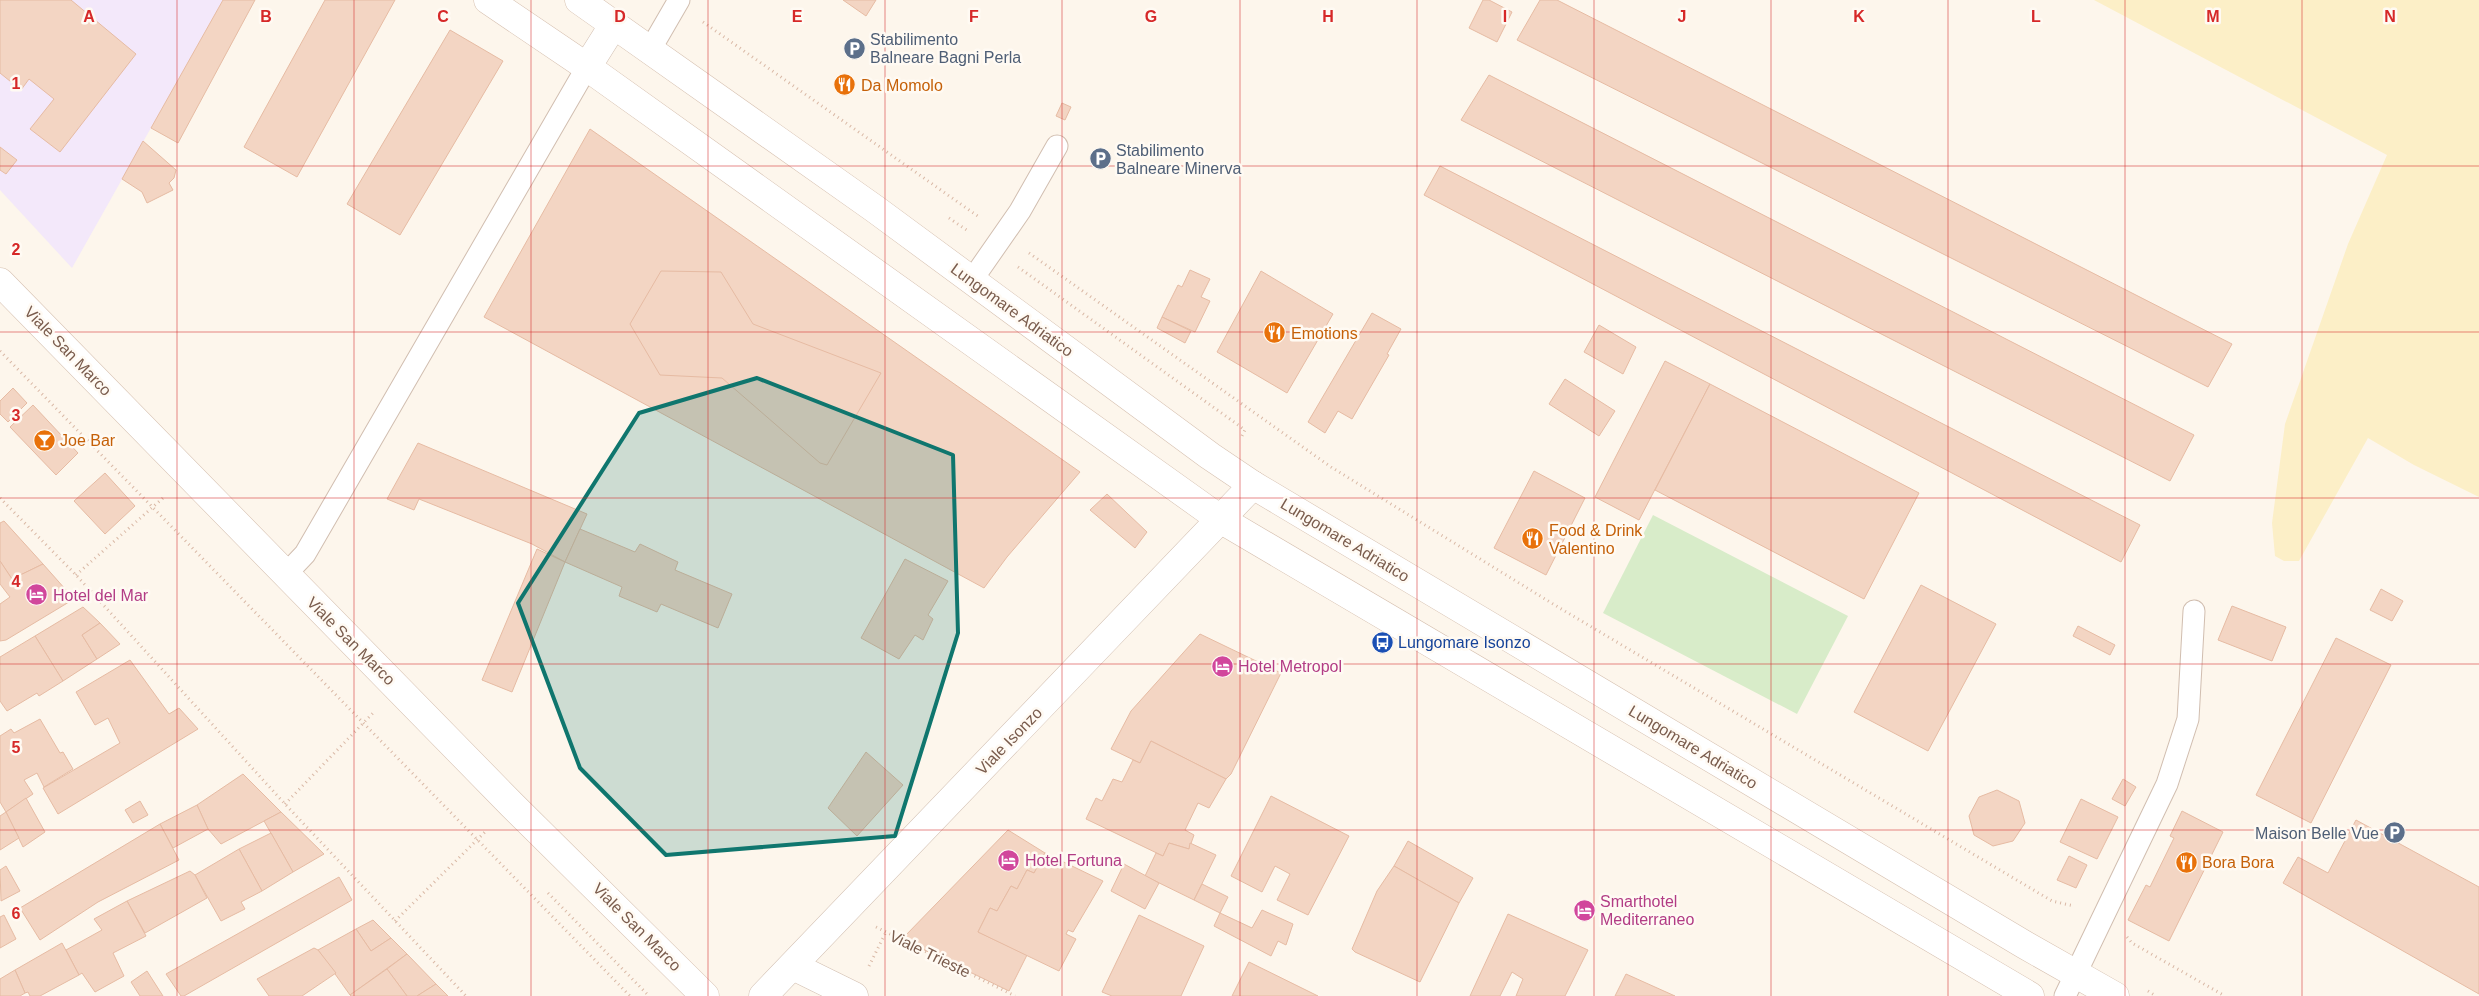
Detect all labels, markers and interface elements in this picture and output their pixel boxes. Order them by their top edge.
text: A [83,8,95,25]
text: B [260,8,272,25]
text: C [437,8,449,25]
text: D [614,8,626,25]
text: E [792,8,803,25]
text: F [969,8,979,25]
text: G [1145,8,1157,25]
text: H [1322,8,1334,25]
text: I [1503,8,1507,25]
text: J [1678,8,1686,25]
text: K [1853,8,1865,25]
text: L [2031,8,2041,25]
text: M [2206,8,2220,25]
text: N [2384,8,2396,25]
place label: Stabilimento Balneare Bagni Perla [870,31,1021,66]
parking icon: Stabilimento Balneare Bagni Perla [842,36,866,60]
restaurant icon: Da Momolo [833,73,857,97]
text: 1 [12,75,21,92]
place label: Da Momolo [861,77,943,94]
place label: Stabilimento Balneare Minerva [1116,142,1242,177]
parking icon: Stabilimento Balneare Minerva [1088,147,1112,171]
text: 2 [12,241,21,258]
street label: Lungomare Adriatico [948,260,1076,360]
street label: Viale San Marco [21,303,115,399]
restaurant icon: Emotions [1263,321,1287,345]
place label: Emotions [1291,325,1358,342]
text: 3 [12,407,21,424]
bar icon: Joe Bar [32,428,56,452]
place label: Joe Bar [60,432,116,449]
street label: Lungomare Adriatico [1278,495,1412,585]
place label: Food & Drink Valentino [1549,522,1643,557]
restaurant icon: Food & Drink Valentino [1521,527,1545,551]
text: 4 [12,573,21,590]
hotel icon: Hotel del Mar [25,583,49,607]
place label: Hotel del Mar [53,587,149,604]
street label: Viale San Marco [304,594,398,688]
bus stop icon: Lungomare Isonzo [1370,630,1394,654]
place label: Lungomare Isonzo [1398,634,1531,651]
hotel icon: Hotel Metropol [1210,654,1234,678]
place label: Hotel Metropol [1238,658,1342,675]
street label: Lungomare Adriatico [1626,702,1760,792]
street label: Viale Isonzo [973,704,1045,778]
text: 5 [12,739,21,756]
parking icon: Maison Belle Vue [2383,821,2407,845]
place label: Maison Belle Vue [2255,825,2379,842]
hotel icon: Hotel Fortuna [997,848,1021,872]
restaurant icon: Bora Bora [2174,850,2198,874]
place label: Hotel Fortuna [1025,852,1122,869]
place label: Bora Bora [2202,854,2274,871]
street label: Viale San Marco [590,880,684,974]
place label: Smarthotel Mediterraneo [1600,893,1694,928]
hotel icon: Smarthotel Mediterraneo [1572,898,1596,922]
text: 6 [12,905,21,922]
street label: Viale Trieste [887,927,973,981]

